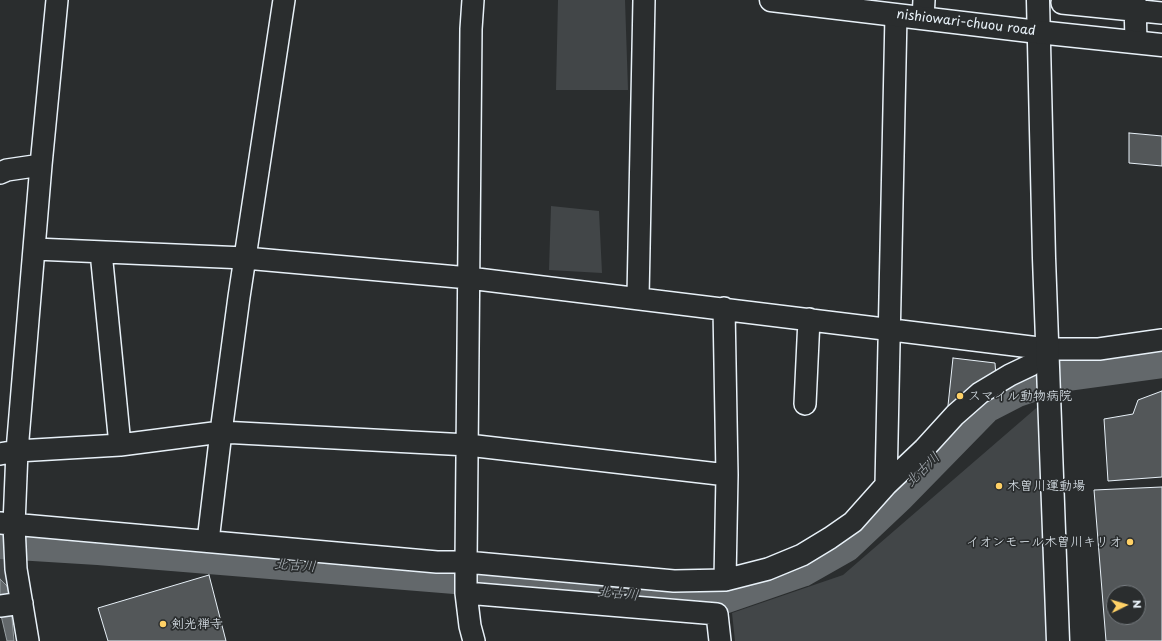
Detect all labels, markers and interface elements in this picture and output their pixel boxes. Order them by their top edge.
street label: nishiowari-chuou road [896,7,1036,39]
place label: スマイル動物病院 [968,388,1072,404]
marker: スマイル動物病院 [955,391,965,401]
water label: 北古川 [902,449,944,491]
place label: 木曽川運動場 [1007,478,1085,494]
marker: 木曽川運動場 [994,481,1004,491]
place label: イオンモール木曽川キリオ [966,534,1122,550]
marker: イオンモール木曽川キリオ [1125,537,1135,547]
water label: 北古川 [273,556,317,576]
water label: 北古川 [596,583,640,605]
north arrow [1106,585,1146,625]
text: N [1129,599,1146,609]
place label: 剣光禅寺 [171,616,223,632]
marker: 剣光禅寺 [158,619,168,629]

